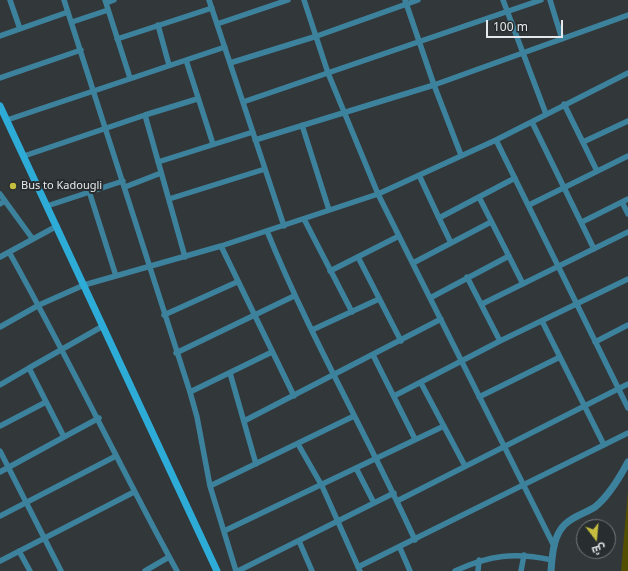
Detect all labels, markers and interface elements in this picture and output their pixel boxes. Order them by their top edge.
scale bar [488,12,565,38]
text: 100 m [493,18,528,35]
place label: Bus to Kadougli [21,179,102,193]
marker: Bus to Kadougli [8,181,18,191]
north arrow [576,519,616,559]
text: ش [590,541,608,559]

